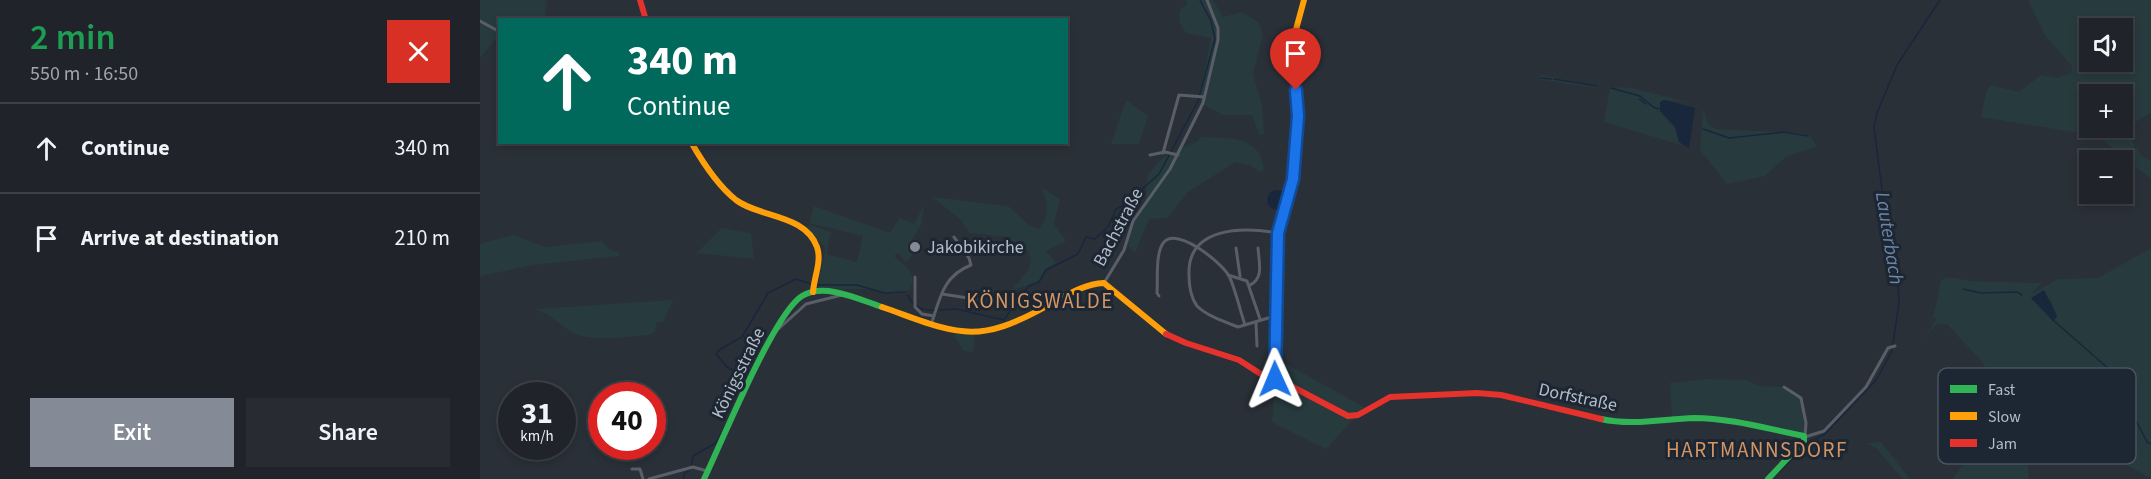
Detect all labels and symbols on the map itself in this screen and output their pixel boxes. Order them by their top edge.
pin [1270,28,1321,90]
street label: Bachstraße [1087,184,1149,271]
water label: Lauterbach [1868,190,1910,286]
place label: Jakobikirche [927,235,1024,260]
marker: Jakobikirche [908,240,922,254]
district label: KÖNIGSWALDE [966,286,1114,316]
street label: Königsstraße [706,323,771,423]
position arrow [1243,347,1307,411]
legend [1938,368,2136,464]
street label: Dorfstraße [1536,377,1620,418]
text: Fast [1988,379,2016,401]
speed limit sign: 40 [588,382,666,460]
text: Slow [1988,406,2021,428]
text: Jam [1988,433,2017,455]
district label: HARTMANNSDORF [1666,435,1848,465]

